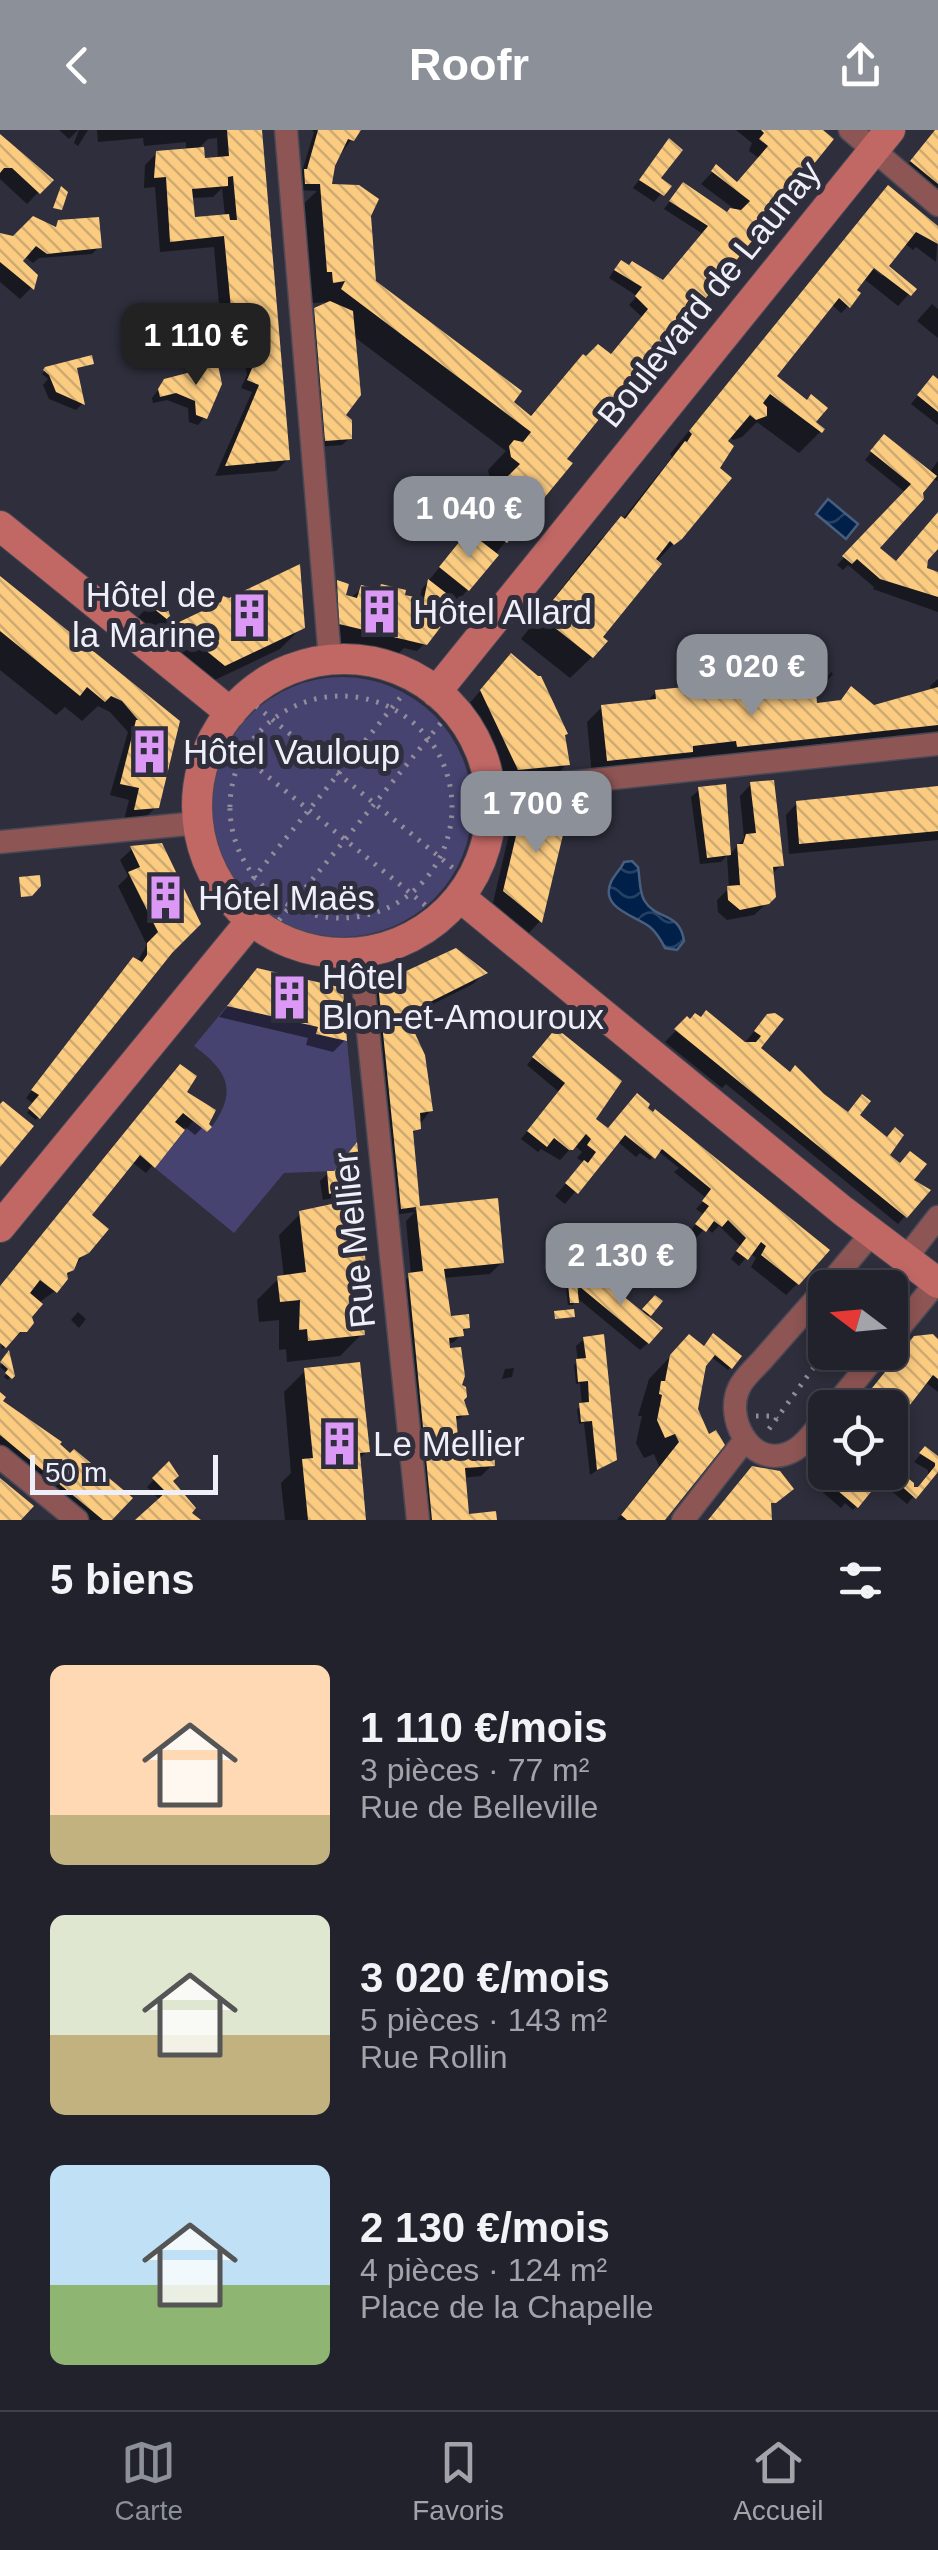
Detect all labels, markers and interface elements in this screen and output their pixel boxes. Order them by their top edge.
icon: back [50,38,105,93]
icon: share [833,38,888,93]
text: Roofr [409,39,529,90]
street label: Boulevard de Launay [589,152,828,435]
pin: 1 110 € [104,303,288,388]
text: 1 110 € [144,317,249,353]
pin: 1 040 € [377,476,561,561]
text: 1 040 € [416,490,522,526]
place label: Hôtel de la Marine [72,575,216,654]
building icon: Hôtel Allard [356,588,404,636]
building icon: Hôtel de la Marine [225,591,273,639]
place label: Hôtel Allard [413,592,592,631]
pin: 3 020 € [660,634,844,719]
text: 3 020 € [699,648,805,684]
building icon: Hôtel Vauloup [126,728,174,776]
place label: Hôtel Vauloup [183,732,400,771]
pin: 1 700 € [444,771,628,856]
text: 1 700 € [483,785,589,821]
building icon: Hôtel Maës [141,874,189,922]
place label: Hôtel Maës [198,878,375,917]
place label: Hôtel Blon-et-Amouroux [322,957,605,1036]
building icon: Hôtel Blon-et-Amouroux [265,973,313,1021]
street label: Rue Mellier [325,1150,382,1330]
pin: 2 130 € [529,1223,713,1308]
text: 2 130 € [568,1237,674,1273]
north arrow [808,1270,908,1370]
map controls [808,1270,908,1490]
button: locate [808,1390,908,1490]
building icon: Le Mellier [316,1420,364,1468]
place label: Le Mellier [373,1424,525,1463]
scale bar [30,1450,218,1494]
text: 50 m [45,1457,107,1488]
icon: filters [833,1553,888,1608]
text: 5 biens [50,1556,195,1603]
text: 1 110 €/mois [360,1704,608,1751]
icon: home [130,1705,250,1825]
text: 3 pièces · 77 m² [360,1752,589,1788]
text: Rue de Belleville [360,1789,598,1825]
text: 3 020 €/mois [360,1954,610,2001]
icon: home [130,1955,250,2075]
text: 5 pièces · 143 m² [360,2002,607,2038]
text: Rue Rollin [360,2039,508,2075]
text: 2 130 €/mois [360,2204,610,2251]
icon: home [130,2205,250,2325]
text: 4 pièces · 124 m² [360,2252,607,2288]
text: Place de la Chapelle [360,2289,654,2325]
tab: Carte [115,2435,183,2527]
tab: Favoris [412,2435,504,2527]
tab: Accueil [733,2435,823,2527]

